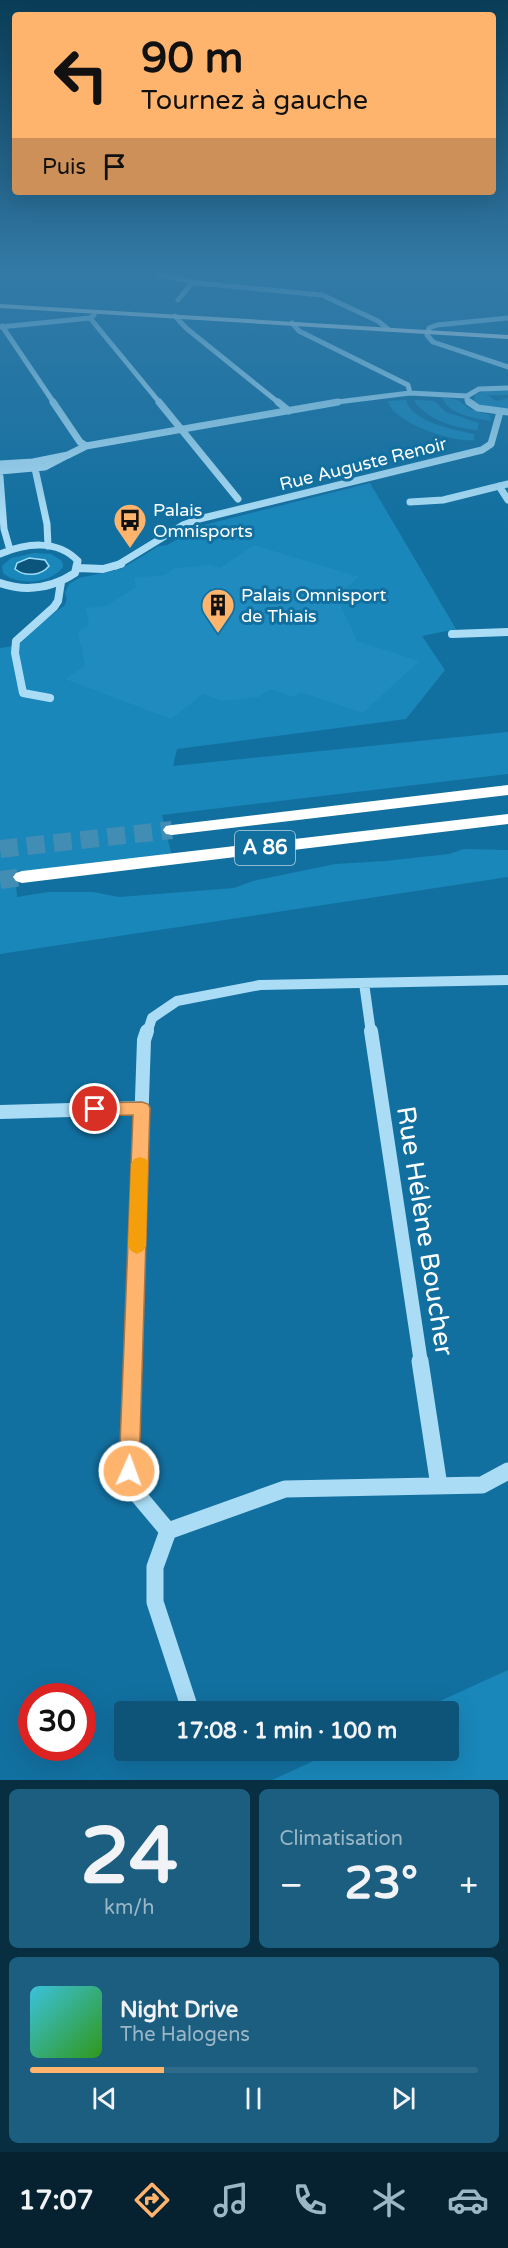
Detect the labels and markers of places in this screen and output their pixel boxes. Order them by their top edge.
place label: Palais Omnisports [153,499,253,542]
bus stop icon: Palais Omnisports [112,502,148,549]
place label: Palais Omnisport de Thiais [241,584,386,627]
building icon: Palais Omnisport de Thiais [200,587,236,634]
pin [69,1083,120,1134]

